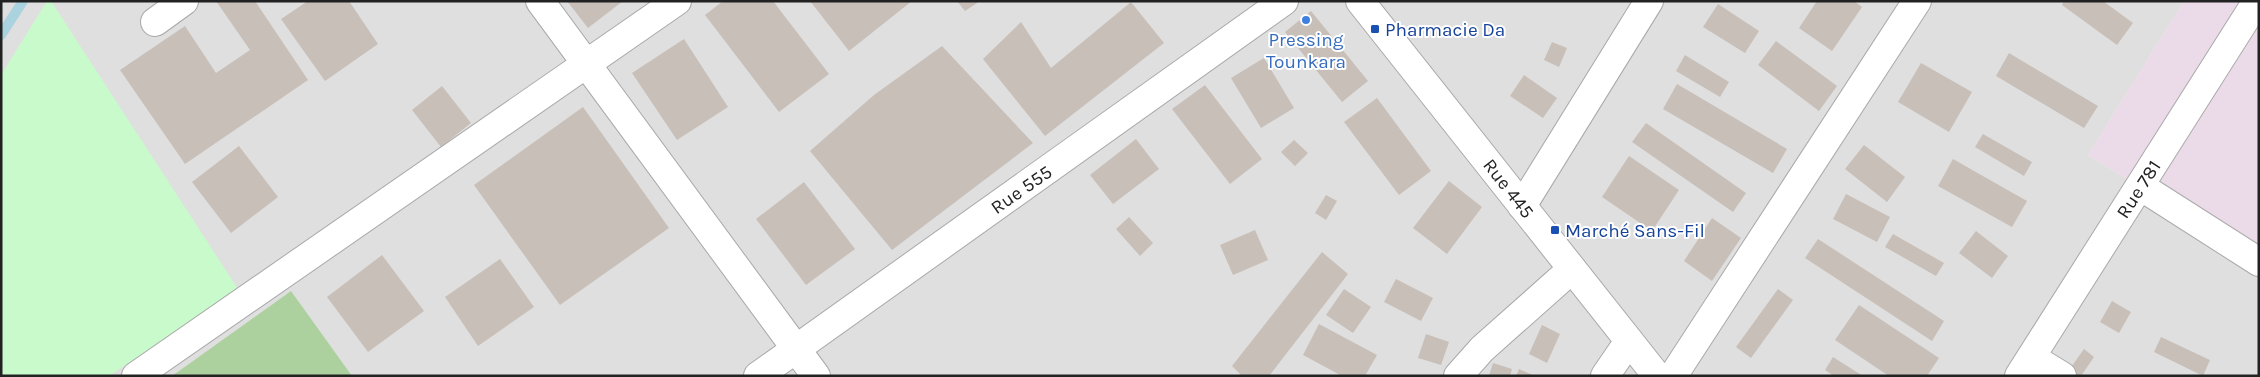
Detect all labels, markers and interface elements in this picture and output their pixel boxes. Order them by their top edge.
marker: Pressing Tounkara [1300,14,1312,26]
place label: Pharmacie Da [1385,19,1505,41]
marker: Pharmacie Da [1369,23,1381,35]
place label: Pressing Tounkara [1266,29,1346,73]
street label: Rue 445 [1478,155,1538,223]
street label: Rue 781 [2112,157,2166,222]
street label: Rue 555 [987,161,1056,219]
place label: Marché Sans-Fil [1565,220,1705,242]
marker: Marché Sans-Fil [1549,224,1561,236]

